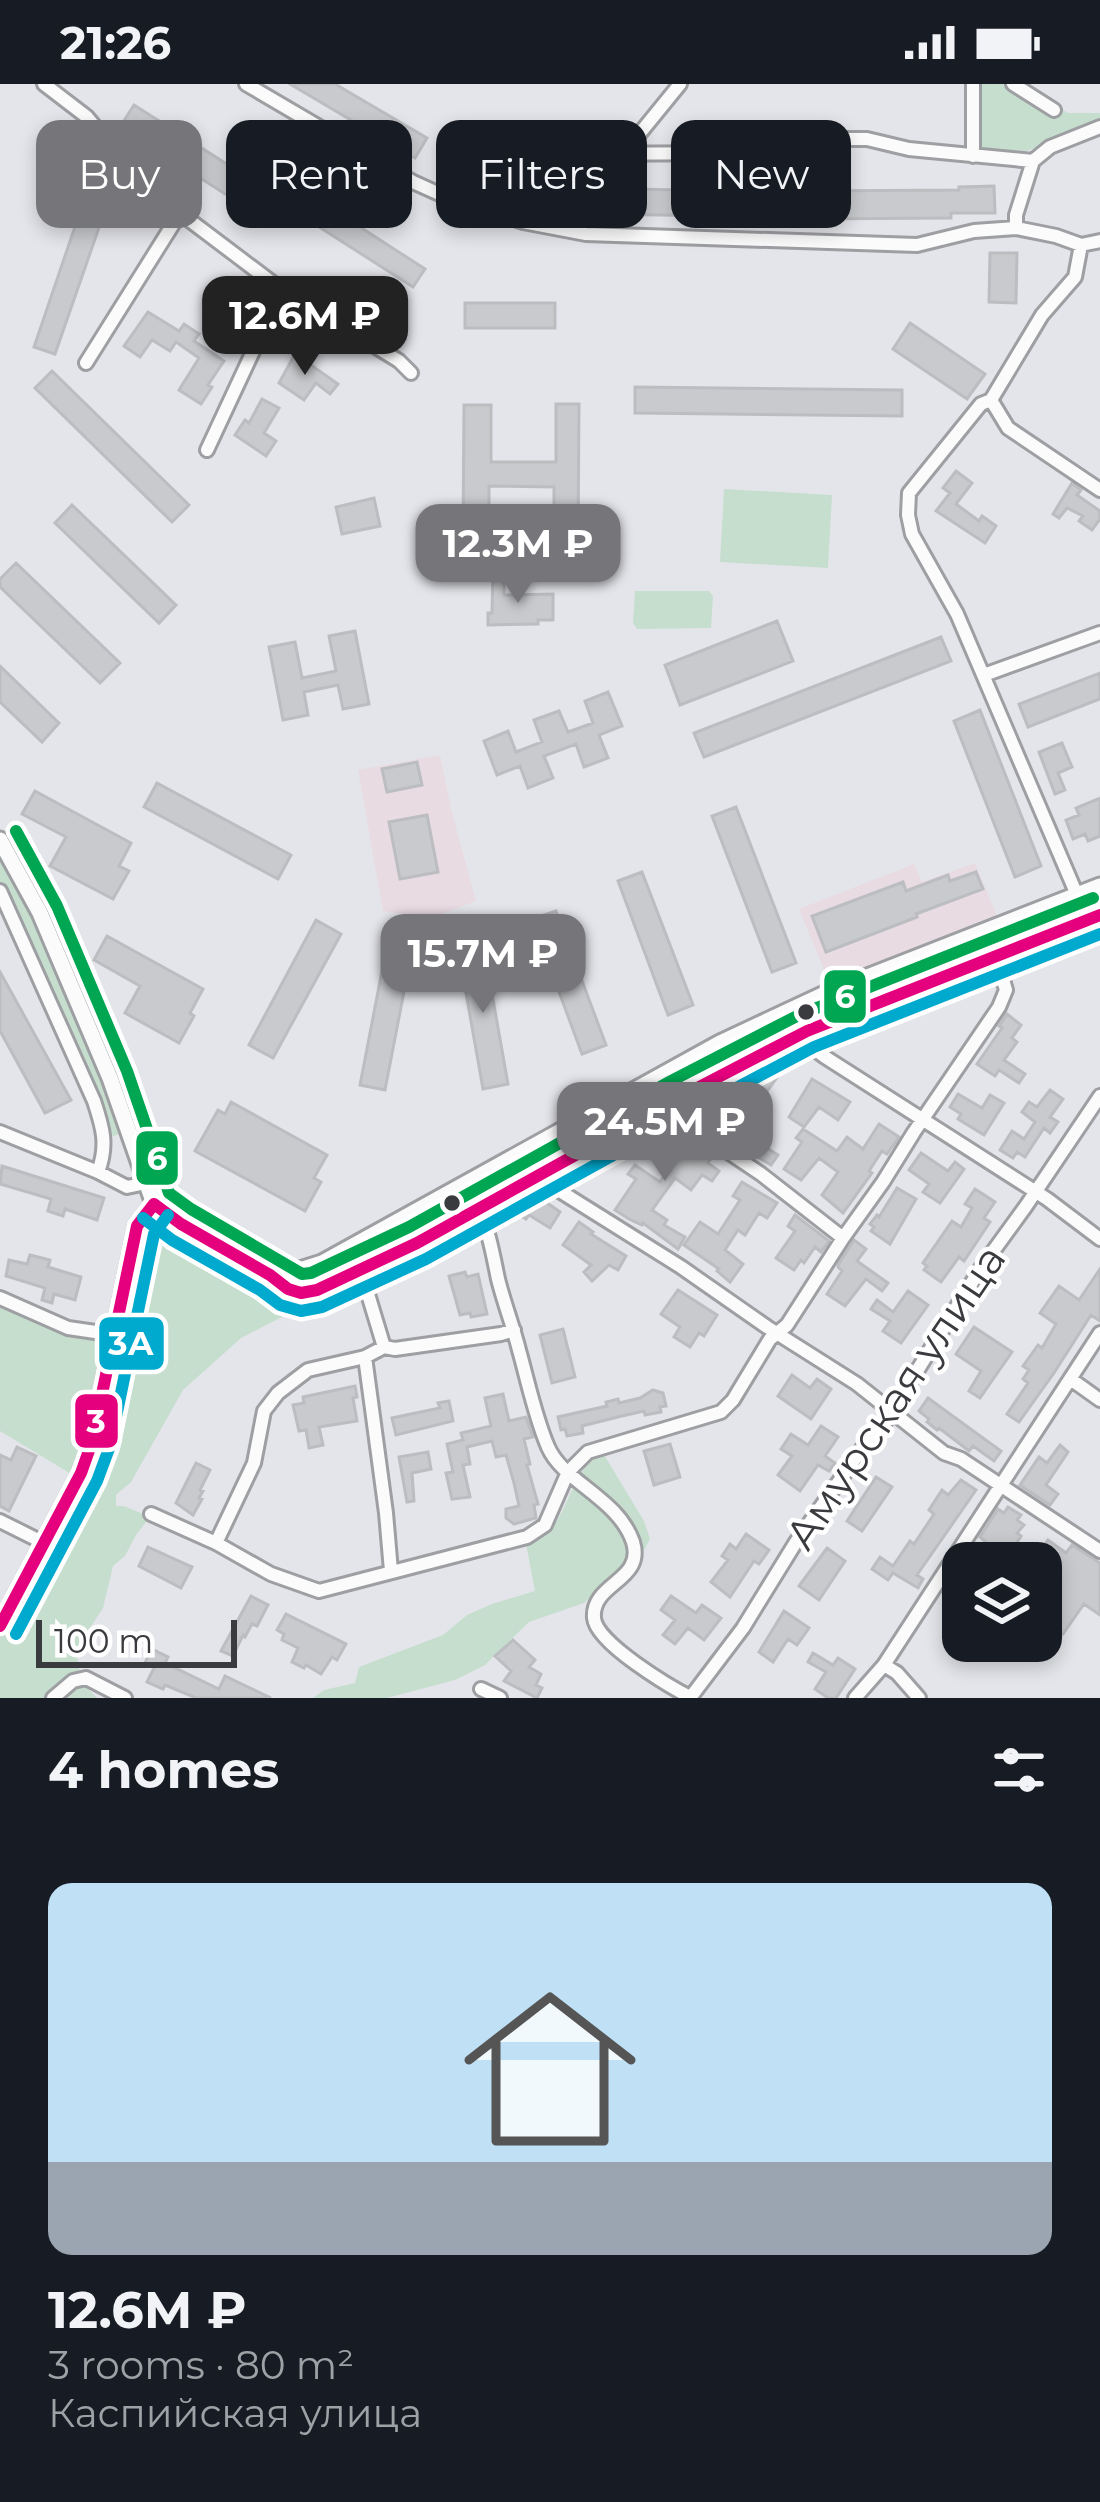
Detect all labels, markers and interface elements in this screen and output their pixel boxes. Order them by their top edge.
text: 21:26 [60,15,171,70]
chip: Buy [36,120,202,228]
chip: Rent [226,120,412,228]
chip: Filters [436,120,647,228]
chip: New [671,120,851,228]
pin: 12.6M ₽ [194,276,416,378]
text: 12.6M ₽ [229,291,381,339]
pin: 12.3M ₽ [407,504,629,606]
text: 12.3M ₽ [443,519,593,567]
pin: 15.7M ₽ [372,914,594,1016]
text: 15.7M ₽ [408,929,558,977]
line badge: 6 [822,968,868,1025]
text: 6 [834,976,856,1016]
unlabelled marker [795,1001,817,1023]
pin: 24.5M ₽ [554,1082,776,1184]
text: 24.5M ₽ [584,1097,746,1145]
line badge: 6 [134,1129,180,1187]
text: 6 [146,1138,168,1178]
unlabelled marker [441,1192,463,1214]
street label: Амурская улица [774,1235,1016,1559]
line badge: 3А [97,1315,166,1372]
text: 3А [107,1323,155,1363]
line badge: 3 [73,1392,120,1450]
text: 3 [85,1401,106,1441]
map controls [942,1542,1062,1662]
button: layers [942,1542,1062,1662]
scale bar [36,1614,237,1667]
text: 100 m [54,1621,153,1661]
icon: filters [986,1737,1052,1803]
text: 4 homes [48,1739,279,1801]
icon: home [442,1961,658,2177]
text: 12.6M ₽ [48,2279,246,2341]
text: 3 rooms · 80 m² [48,2341,354,2389]
text: Каспийская улица [48,2389,422,2437]

